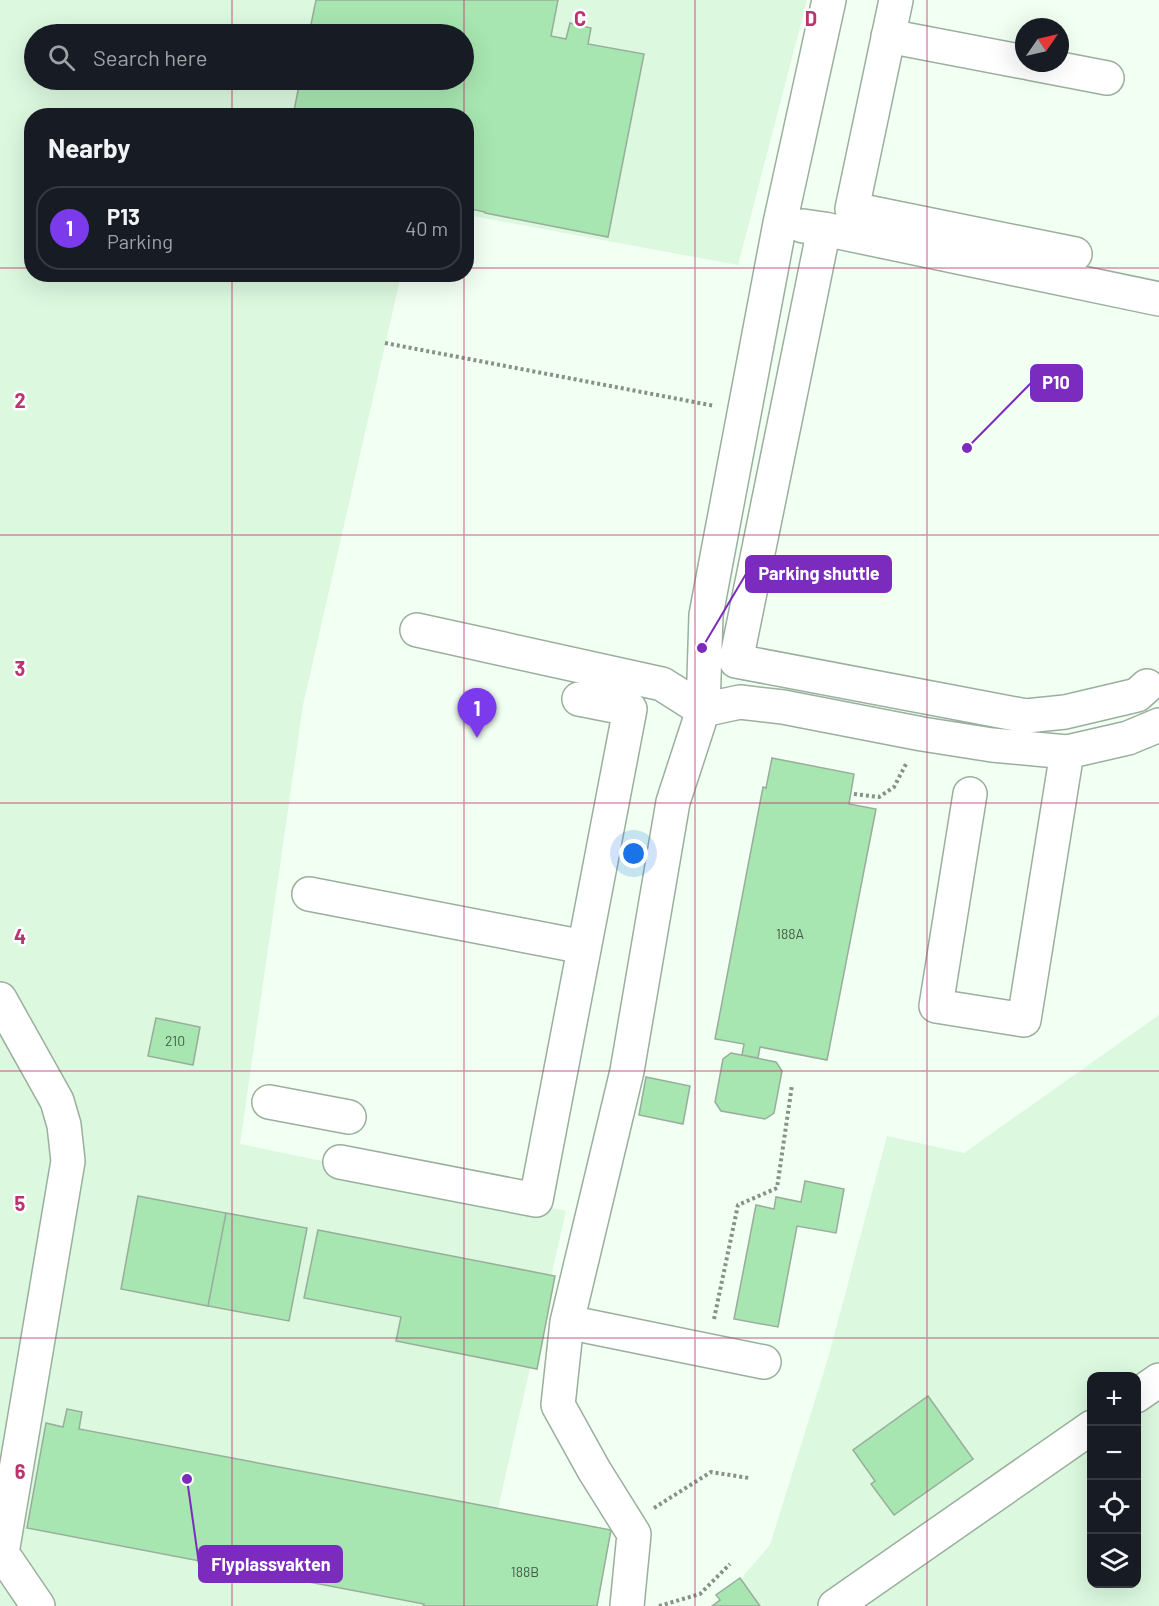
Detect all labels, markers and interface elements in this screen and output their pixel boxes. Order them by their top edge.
text: C [574,6,586,30]
text: D [805,6,817,30]
north arrow [1015,18,1069,72]
search box [24,24,474,90]
icon: search [45,41,78,74]
text: Search here [93,44,207,70]
text: Nearby [48,132,130,163]
text: P13 [107,203,140,229]
text: 1 [66,216,73,240]
text: 40 m [405,216,448,240]
text: Parking [107,229,173,253]
callout: P10 [1031,365,1082,401]
text: P10 [1042,371,1070,393]
text: 2 [14,388,26,412]
callout: Parking shuttle [746,556,891,592]
text: Parking shuttle [758,562,880,584]
text: 3 [15,656,25,680]
pin: 1 [458,688,496,738]
your location [619,839,648,868]
text: 4 [14,924,26,948]
house number: 188A [776,925,804,942]
house number: 210 [165,1032,185,1049]
text: 5 [15,1191,26,1215]
map controls [1087,1372,1141,1588]
button: + [1087,1372,1141,1426]
button: − [1087,1426,1141,1480]
text: 6 [15,1459,26,1483]
button: locate [1087,1480,1141,1534]
button: layers [1087,1534,1141,1588]
callout: Flyplassvakten [199,1546,342,1582]
text: Flyplassvakten [211,1553,331,1575]
house number: 188B [511,1563,539,1580]

